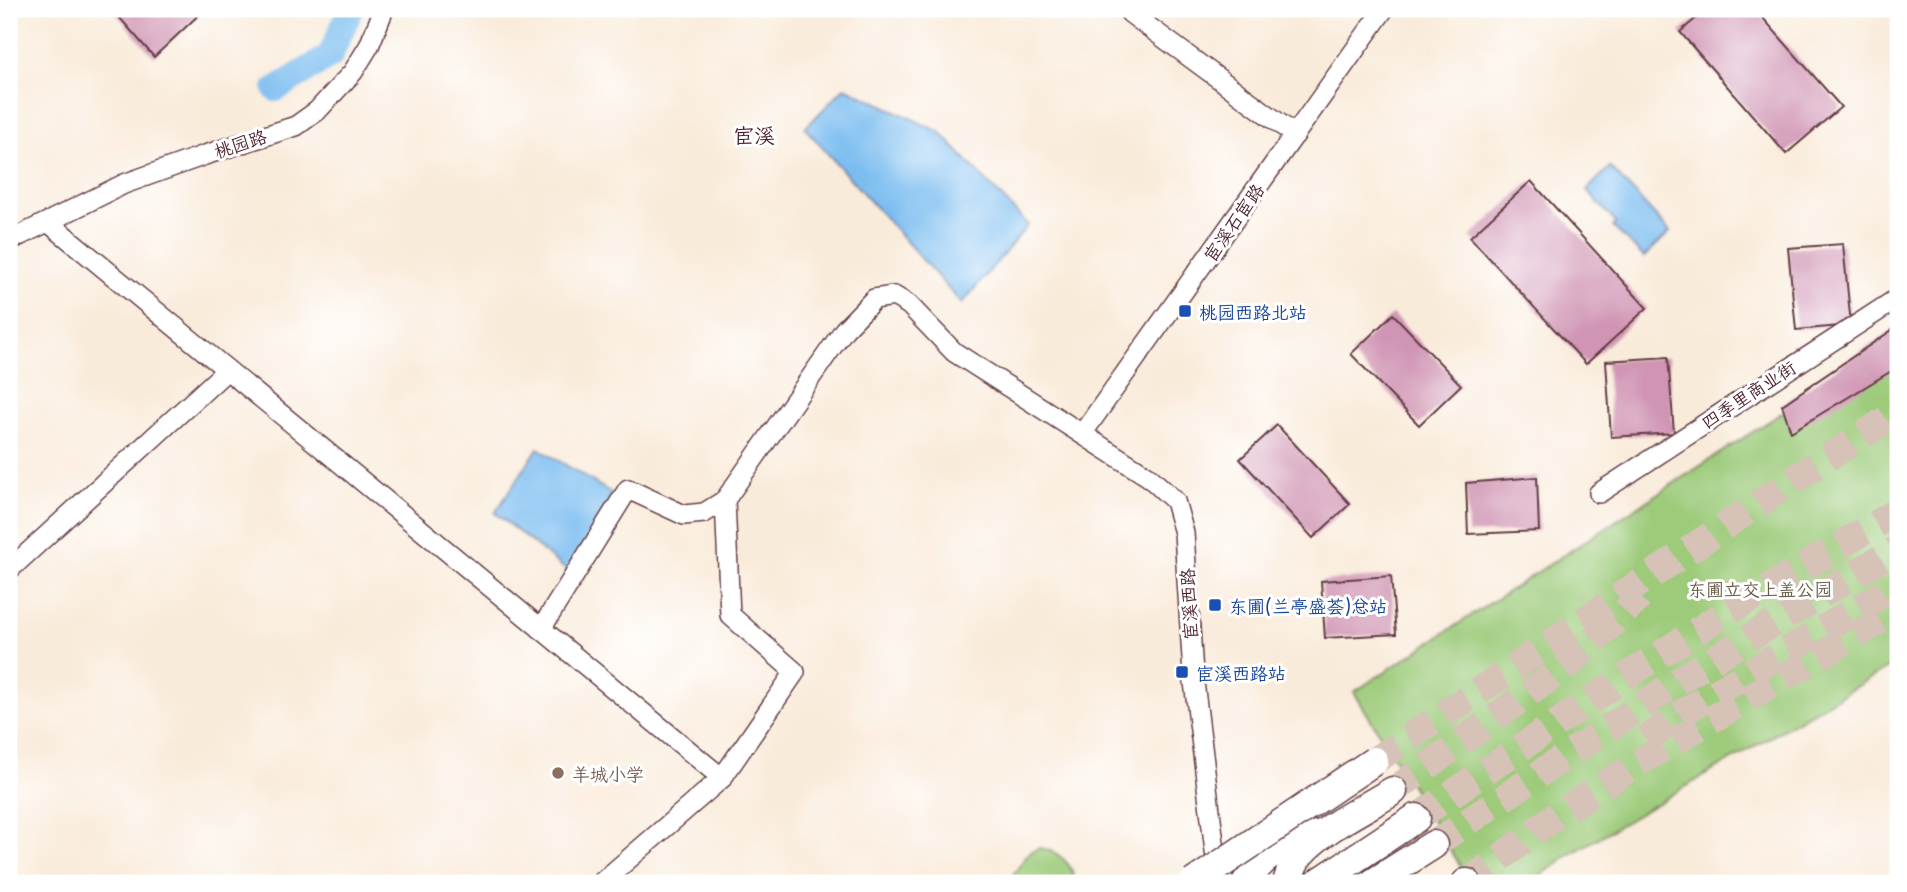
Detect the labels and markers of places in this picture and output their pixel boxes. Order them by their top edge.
place label: 桃园西路北站 [1199,298,1307,325]
marker: 桃园西路北站 [1177,303,1193,319]
place label: 东圃(兰亭盛荟)总站 [1229,592,1387,619]
marker: 东圃(兰亭盛荟)总站 [1207,597,1223,613]
place label: 宦溪西路站 [1196,659,1286,686]
marker: 宦溪西路站 [1174,664,1190,680]
place label: 羊城小学 [572,760,644,787]
marker: 羊城小学 [550,765,566,781]

